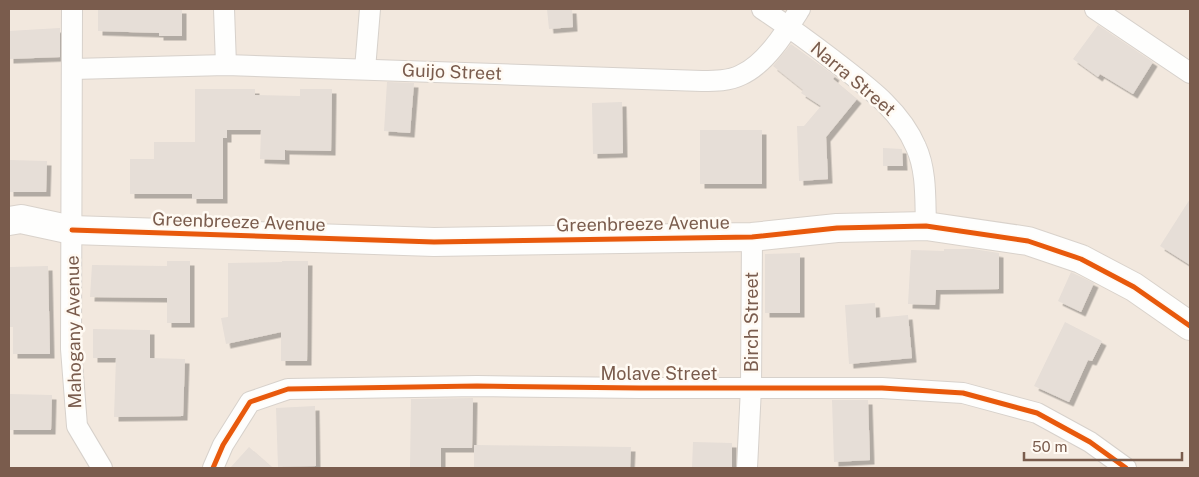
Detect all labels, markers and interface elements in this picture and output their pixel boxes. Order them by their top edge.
street label: Narra Street [807,37,900,120]
street label: Guijo Street [402,59,502,84]
street label: Greenbreeze Avenue [152,208,326,235]
street label: Greenbreeze Avenue [556,211,730,236]
street label: Mahogany Avenue [62,255,85,409]
street label: Birch Street [741,272,762,372]
street label: Molave Street [601,363,717,384]
scale bar [1024,430,1182,462]
text: 50 m [1032,438,1067,455]

